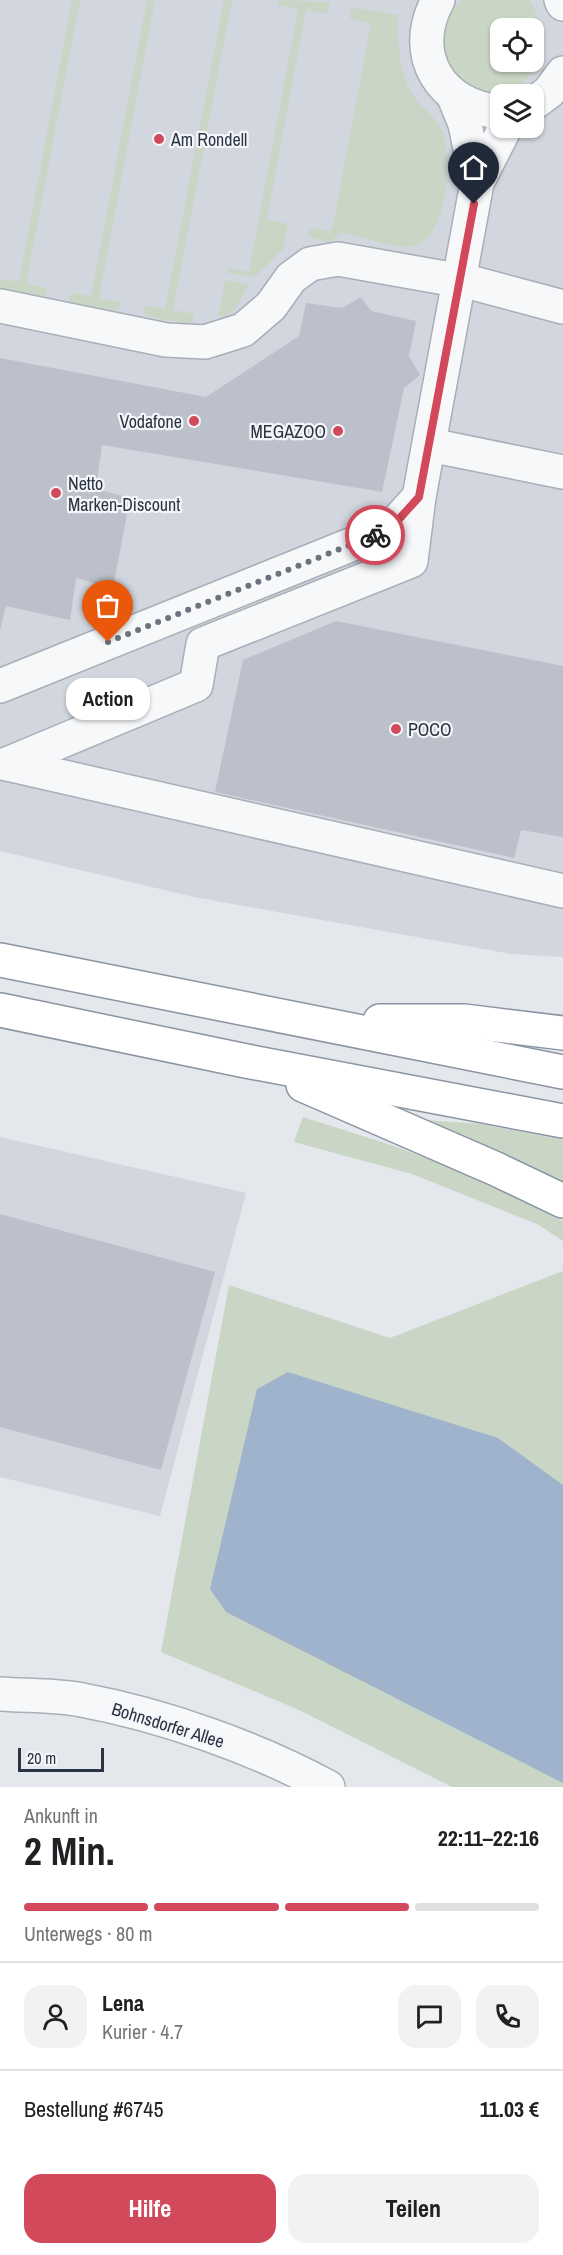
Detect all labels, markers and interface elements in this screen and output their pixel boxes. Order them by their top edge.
map controls [490,18,544,138]
button: locate [490,18,544,72]
button: layers [490,84,544,138]
place label: Am Rondell [170,127,247,152]
marker: Am Rondell [152,132,166,146]
pin [448,142,499,204]
icon: home [457,151,490,184]
place label: Vodafone [120,409,182,434]
marker: Vodafone [187,414,201,428]
place label: MEGAZOO [251,419,326,444]
marker: MEGAZOO [331,424,345,438]
place label: Netto Marken-Discount [68,471,180,517]
marker: Netto Marken-Discount [49,486,63,500]
courier [345,505,405,565]
icon: bike [359,519,392,552]
pin [82,580,133,642]
icon: bag [91,589,124,622]
callout: Action [66,678,150,720]
text: Action [82,685,134,712]
place label: POCO [408,717,451,742]
marker: POCO [389,722,403,736]
street label: Bohnsdorfer Allee [109,1696,227,1754]
scale bar [18,1745,104,1772]
text: 20 m [27,1747,56,1769]
text: Ankunft in [24,1802,98,1829]
text: 22:11–22:16 [438,1823,539,1853]
text: 2 Min. [24,1825,115,1877]
text: Unterwegs · 80 m [24,1920,153,1947]
button: person [24,1985,87,2048]
button: chat [398,1985,461,2048]
button: phone [476,1985,539,2048]
text: Lena [102,1988,144,2018]
text: Kurier · 4.7 [102,2018,183,2045]
text: Bestellung #6745 [24,2094,163,2124]
text: 11.03 € [480,2094,539,2124]
button: Hilfe [24,2174,276,2243]
button: Teilen [288,2174,539,2243]

